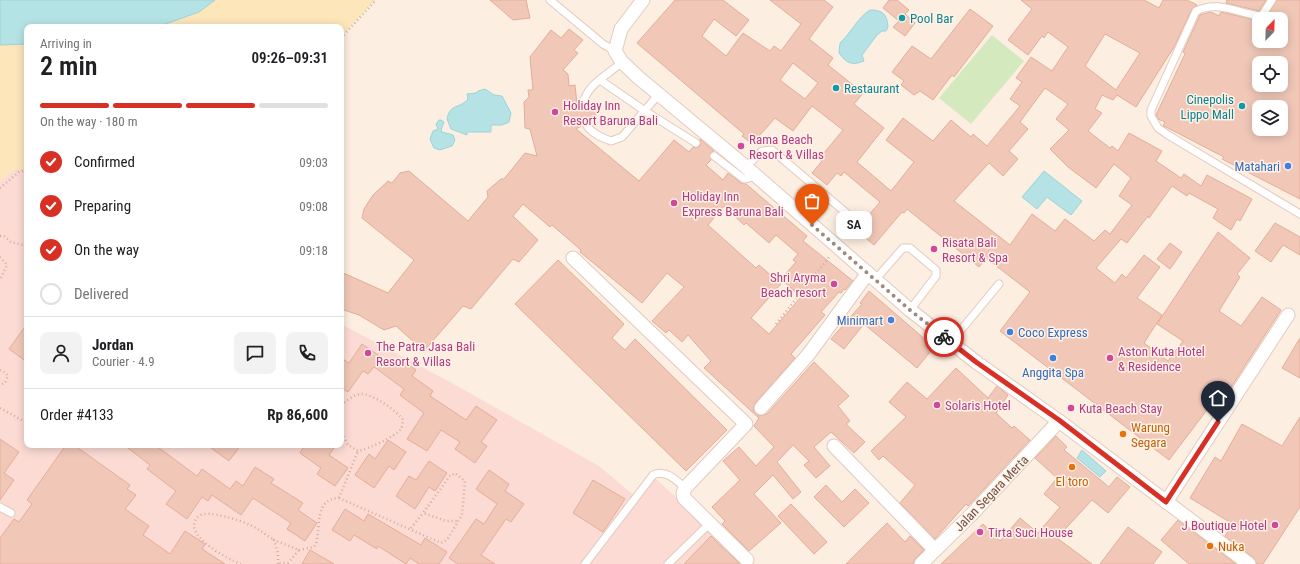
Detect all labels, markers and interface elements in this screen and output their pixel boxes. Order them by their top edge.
place label: Pool Bar [910,11,953,26]
north arrow [1252,12,1288,48]
map controls [1252,12,1288,136]
marker: Pool Bar [897,13,907,23]
text: Arriving in [40,36,92,51]
text: 09:26–09:31 [251,49,328,67]
text: 2 min [40,51,98,81]
button: locate [1252,56,1288,92]
place label: Restaurant [844,81,900,96]
marker: Restaurant [831,83,841,93]
place label: Cinepolis Lippo Mall [1180,92,1234,122]
place label: Holiday Inn Resort Baruna Bali [563,98,658,128]
button: layers [1252,100,1288,136]
marker: Cinepolis Lippo Mall [1237,101,1247,111]
marker: Holiday Inn Resort Baruna Bali [550,107,560,117]
text: On the way · 180 m [40,114,137,129]
place label: Rama Beach Resort & Villas [749,132,824,162]
marker: Rama Beach Resort & Villas [736,141,746,151]
icon: check [40,151,62,173]
text: Confirmed [74,153,135,171]
text: 09:03 [299,155,328,170]
place label: Matahari [1234,159,1280,174]
marker: Matahari [1283,161,1293,171]
pin [795,184,829,225]
place label: Holiday Inn Express Baruna Bali [682,189,784,219]
icon: bag [801,190,823,212]
icon: check [40,195,62,217]
text: Preparing [74,197,131,215]
marker: Holiday Inn Express Baruna Bali [669,198,679,208]
text: 09:08 [299,199,328,214]
callout: SA [836,211,872,239]
text: SA [847,217,861,232]
place label: Risata Bali Resort & Spa [942,235,1008,265]
icon: check [40,239,62,261]
text: On the way [74,241,139,259]
text: 09:18 [299,243,328,258]
marker: Risata Bali Resort & Spa [929,244,939,254]
place label: Shri Aryma Beach resort [761,270,826,300]
marker: Shri Aryma Beach resort [829,279,839,289]
text: Delivered [74,285,129,303]
place label: Minimart [837,313,883,328]
marker: Minimart [886,315,896,325]
courier [924,317,964,357]
place label: Coco Express [1018,325,1088,340]
icon: bike [933,326,955,348]
marker: Coco Express [1005,327,1015,337]
button: person [40,332,82,374]
button: chat [234,332,276,374]
button: phone [286,332,328,374]
text: Jordan [92,336,134,354]
place label: The Patra Jasa Bali Resort & Villas [376,339,475,369]
place label: Aston Kuta Hotel & Residence [1118,344,1205,374]
marker: The Patra Jasa Bali Resort & Villas [363,348,373,358]
marker: Anggita Spa [1048,353,1058,363]
marker: Aston Kuta Hotel & Residence [1105,353,1115,363]
text: Courier · 4.9 [92,354,155,369]
place label: Anggita Spa [1022,365,1084,380]
pin [1201,381,1235,422]
icon: home [1207,387,1229,409]
place label: Solaris Hotel [945,398,1011,413]
marker: Solaris Hotel [932,400,942,410]
place label: Kuta Beach Stay [1079,401,1163,416]
marker: Kuta Beach Stay [1066,403,1076,413]
text: Order #4133 [40,406,114,424]
text: Rp 86,600 [267,406,328,424]
place label: Warung Segara [1131,420,1170,450]
marker: Warung Segara [1118,429,1128,439]
street label: Jalan Segara Merta [951,452,1031,534]
marker: El toro [1067,462,1077,472]
place label: El toro [1055,474,1089,489]
place label: J Boutique Hotel [1182,518,1267,533]
marker: J Boutique Hotel [1270,520,1280,530]
place label: Tirta Suci House [988,525,1073,540]
marker: Tirta Suci House [975,527,985,537]
place label: Nuka [1218,539,1244,554]
marker: Nuka [1205,541,1215,551]

